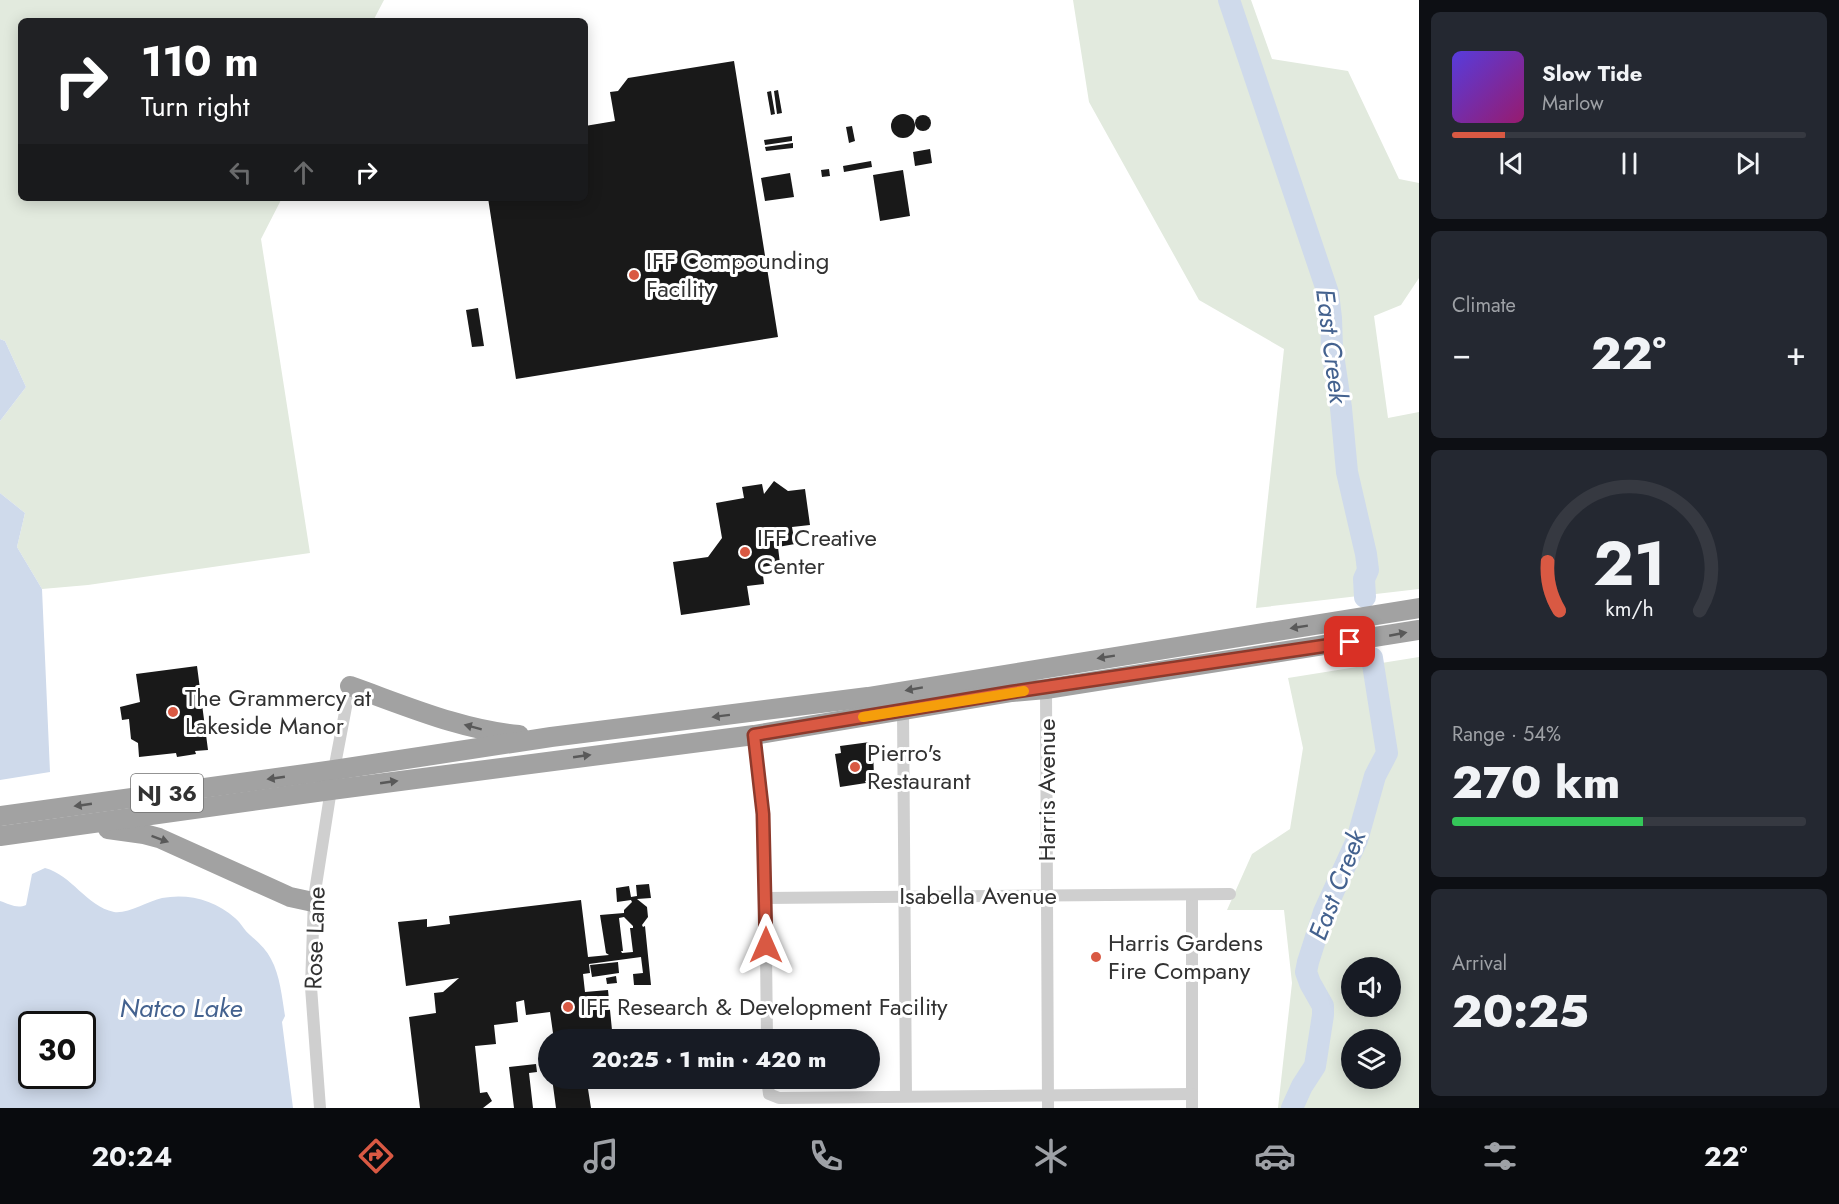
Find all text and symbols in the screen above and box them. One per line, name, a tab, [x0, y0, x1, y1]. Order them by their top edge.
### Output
text: 110 m	[141, 31, 259, 92]
icon: right	[42, 42, 120, 120]
text: Slow Tide	[1542, 57, 1642, 89]
text: Turn right	[141, 87, 249, 126]
text: Marlow	[1542, 89, 1604, 118]
icon: previous	[1495, 147, 1528, 180]
icon: pause	[1613, 147, 1646, 180]
icon: next	[1731, 147, 1764, 180]
icon: left	[224, 156, 257, 189]
icon: ahead	[287, 156, 320, 189]
icon: right	[350, 156, 383, 189]
place label: IFF Compounding Facility	[646, 243, 830, 306]
marker: IFF Compounding Facility	[627, 268, 641, 282]
water label: East Creek	[1306, 287, 1358, 407]
text: Climate	[1452, 291, 1516, 320]
text: 22°	[1591, 321, 1666, 386]
text: −	[1452, 330, 1471, 377]
text: +	[1786, 330, 1806, 377]
text: 21	[1593, 518, 1665, 608]
place label: IFF Creative Center	[757, 520, 877, 583]
marker: IFF Creative Center	[738, 545, 752, 559]
text: km/h	[1605, 593, 1653, 624]
pin	[1324, 616, 1375, 667]
one-way arrow	[1289, 623, 1308, 632]
icon: arrive	[1333, 625, 1366, 658]
one-way arrow	[1389, 629, 1408, 638]
one-way arrow	[1097, 653, 1116, 662]
place label: The Grammercy at Lakeside Manor	[185, 680, 371, 743]
one-way arrow	[904, 685, 923, 694]
marker: The Grammercy at Lakeside Manor	[166, 705, 180, 719]
one-way arrow	[711, 711, 730, 720]
street label: Harris Avenue	[1029, 718, 1064, 862]
text: Range · 54%	[1452, 720, 1561, 749]
one-way arrow	[464, 721, 482, 731]
place label: Pierro's Restaurant	[867, 735, 971, 798]
text: 270 km	[1452, 750, 1620, 815]
one-way arrow	[573, 752, 592, 761]
marker: Pierro's Restaurant	[848, 760, 862, 774]
one-way arrow	[266, 773, 285, 782]
road number: NJ 36	[131, 774, 203, 812]
one-way arrow	[380, 778, 399, 787]
one-way arrow	[73, 800, 92, 809]
water label: East Creek	[1299, 823, 1376, 945]
one-way arrow	[151, 835, 169, 845]
street label: Isabella Avenue	[899, 878, 1057, 913]
street label: Rose Lane	[295, 886, 334, 990]
position arrow	[734, 913, 798, 977]
place label: Harris Gardens Fire Company	[1108, 925, 1263, 988]
text: Arrival	[1452, 949, 1507, 978]
marker: Harris Gardens Fire Company	[1089, 950, 1103, 964]
map controls	[1341, 957, 1401, 1089]
button: sound	[1341, 957, 1401, 1017]
text: 20:25	[1452, 979, 1589, 1044]
water label: Natco Lake	[119, 989, 243, 1027]
place label: IFF Research & Development Facility	[580, 989, 948, 1024]
marker: IFF Research & Development Facility	[561, 1000, 575, 1014]
speed limit sign: 30	[18, 1011, 96, 1089]
button: layers	[1341, 1029, 1401, 1089]
text: 20:25 · 1 min · 420 m	[592, 1043, 826, 1075]
icon: directions	[355, 1135, 397, 1177]
icon: music	[580, 1135, 622, 1177]
icon: phone	[805, 1135, 847, 1177]
icon: climate	[1030, 1135, 1072, 1177]
icon: car	[1254, 1135, 1296, 1177]
icon: filters	[1479, 1135, 1521, 1177]
text: 20:24	[91, 1137, 172, 1176]
text: 22°	[1704, 1137, 1748, 1176]

